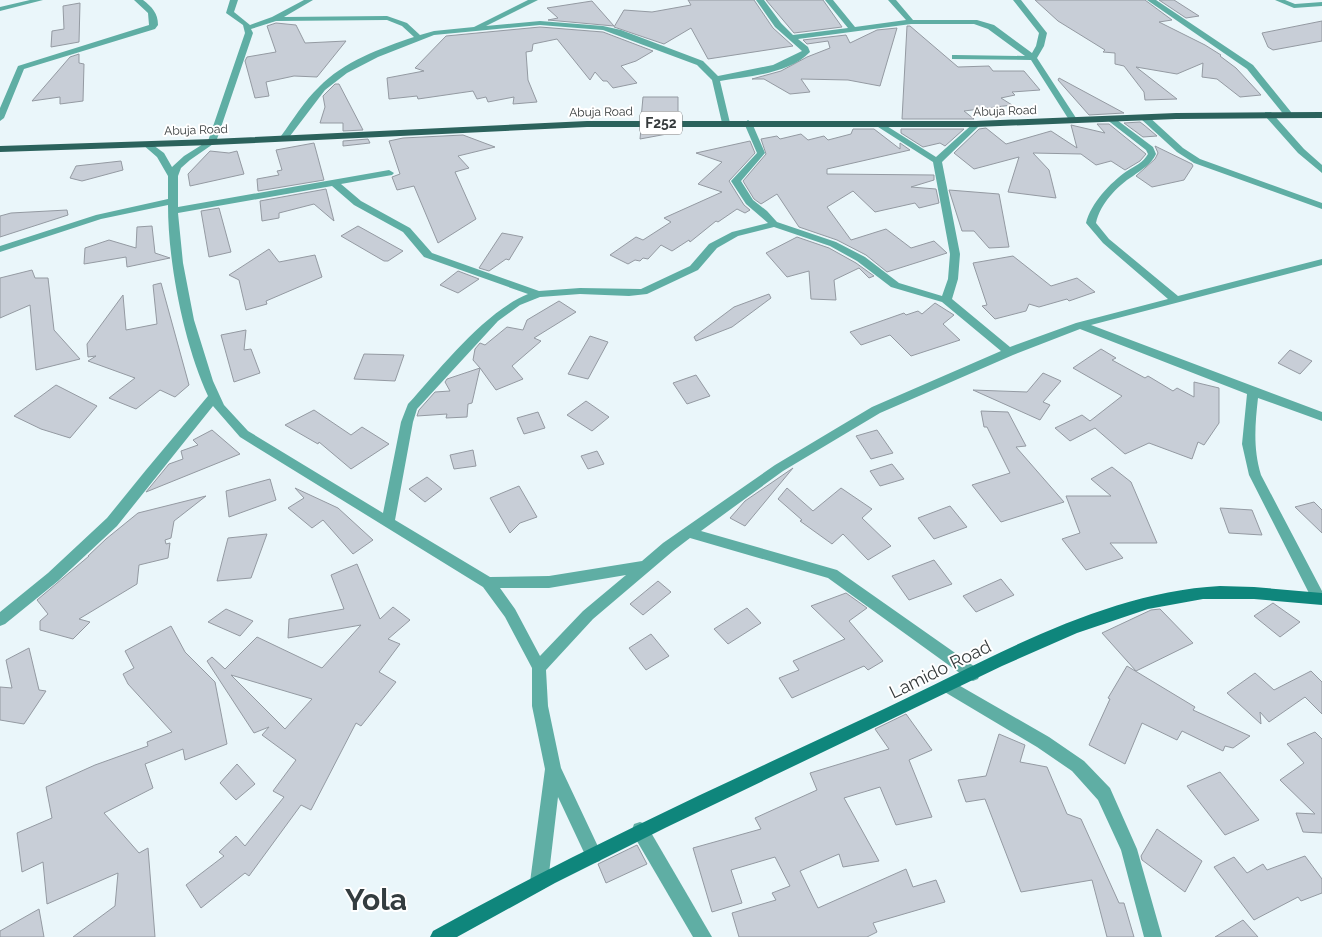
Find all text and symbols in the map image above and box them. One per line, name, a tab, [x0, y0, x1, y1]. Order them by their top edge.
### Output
street label: Abuja Road	[973, 103, 1037, 119]
street label: Abuja Road	[569, 104, 633, 120]
road number: F252	[640, 112, 682, 134]
street label: Abuja Road	[164, 122, 228, 138]
street label: Lamido Road	[886, 635, 994, 703]
district label: Yola	[345, 882, 407, 917]

